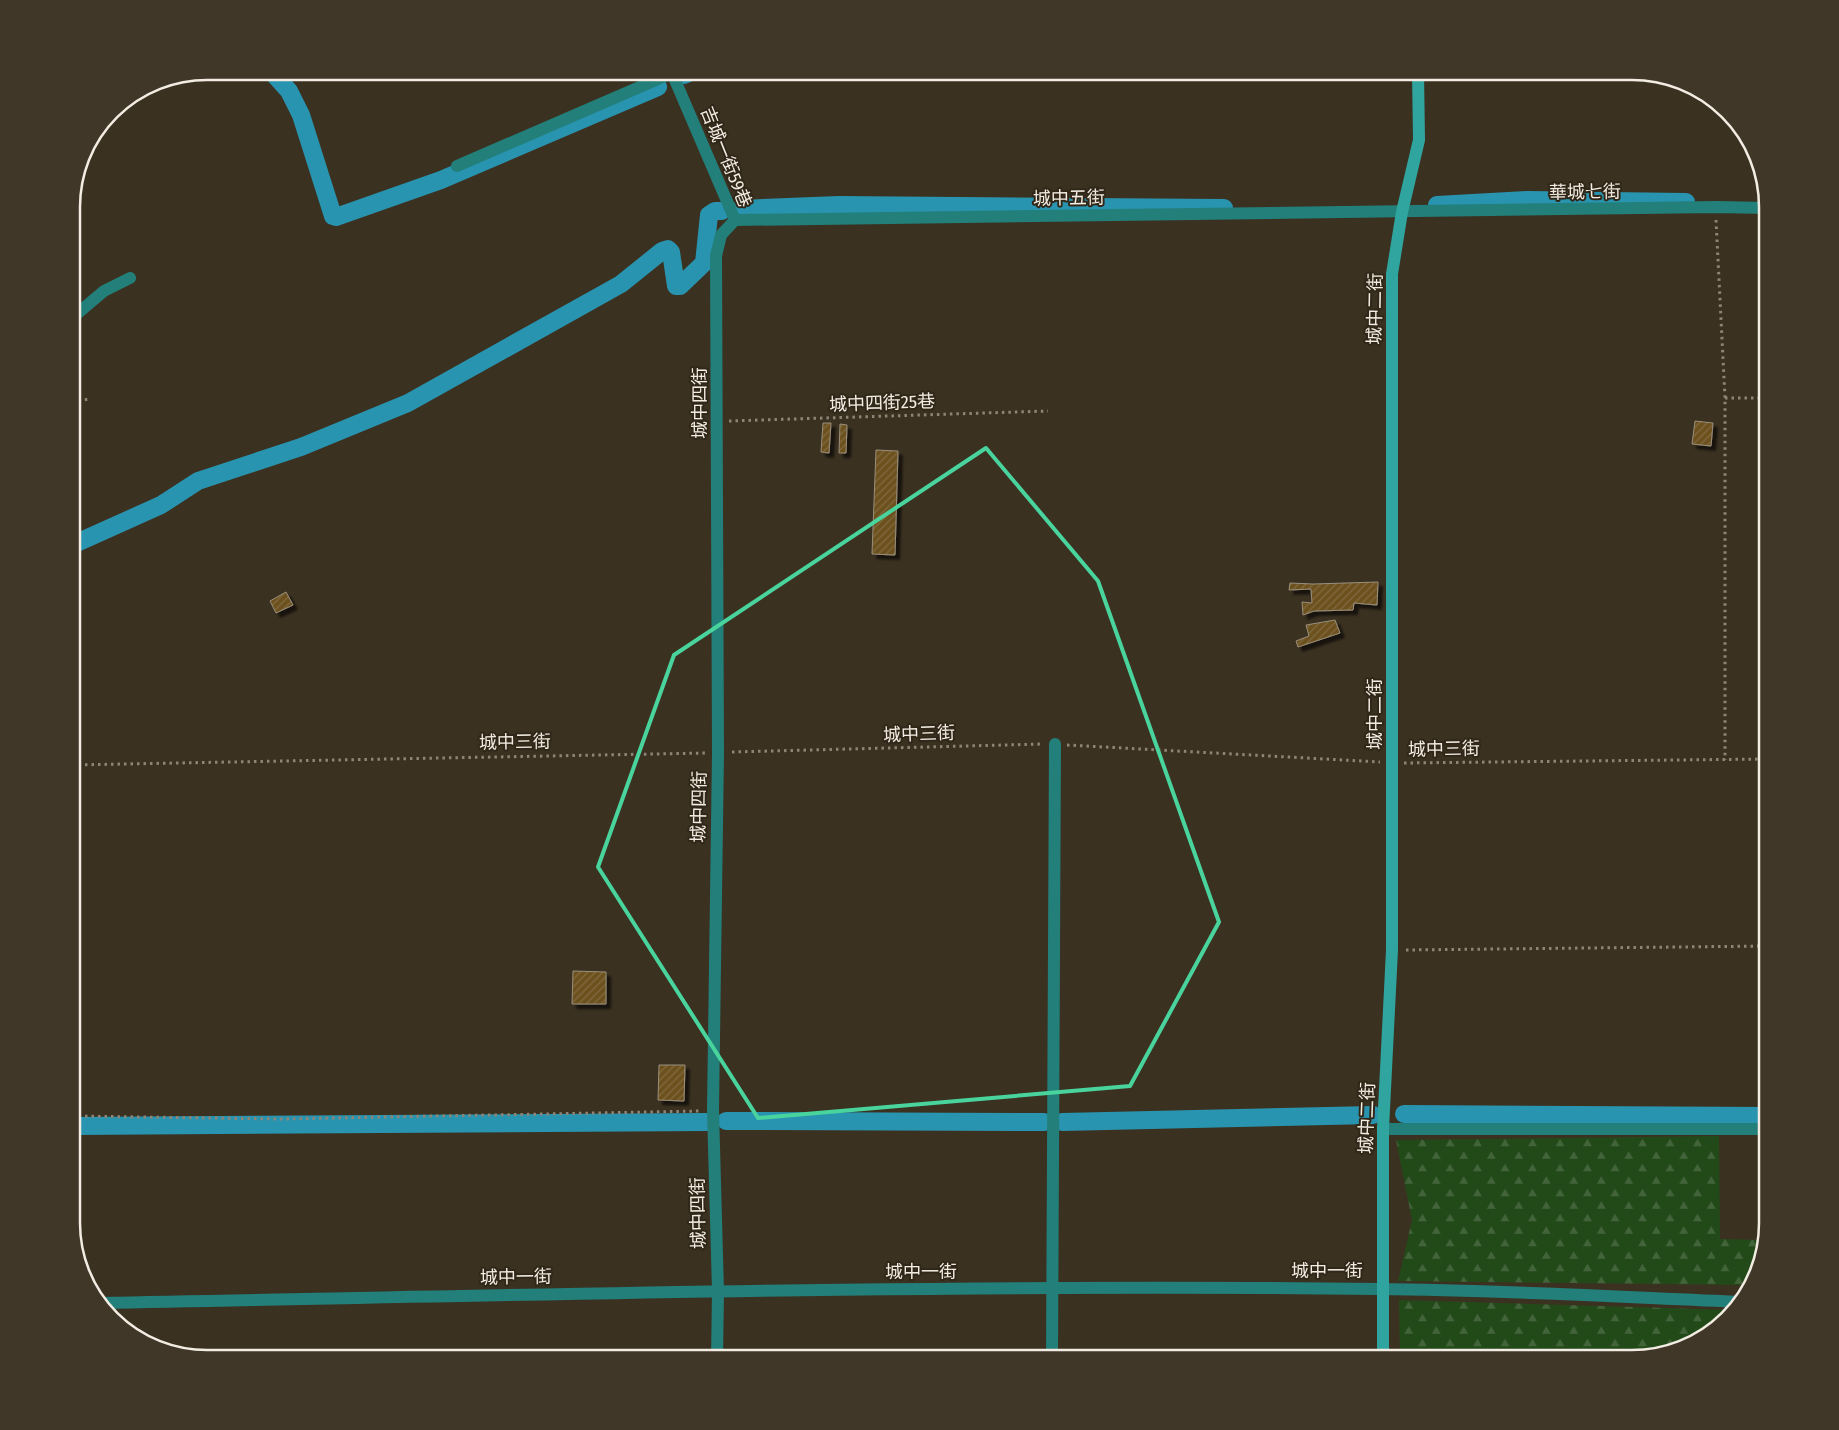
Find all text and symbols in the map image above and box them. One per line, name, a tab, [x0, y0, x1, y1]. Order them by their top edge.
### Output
street label: 吉城一街59巷	[696, 103, 756, 211]
street label: 華城七街	[1549, 180, 1621, 204]
street label: 城中五街	[1033, 186, 1105, 210]
street label: 城中二街	[1363, 273, 1387, 345]
street label: 城中四街	[689, 367, 711, 439]
street label: 城中四街25巷	[829, 390, 935, 416]
street label: 城中二街	[1364, 678, 1386, 750]
street label: 城中三街	[883, 722, 955, 746]
street label: 城中三街	[479, 730, 551, 754]
street label: 城中三街	[1408, 737, 1480, 761]
street label: 城中四街	[687, 771, 711, 843]
street label: 城中二街	[1355, 1082, 1379, 1154]
street label: 城中四街	[686, 1177, 710, 1249]
street label: 城中一街	[1291, 1260, 1363, 1282]
street label: 城中一街	[885, 1261, 957, 1283]
street label: 城中一街	[480, 1265, 552, 1289]

